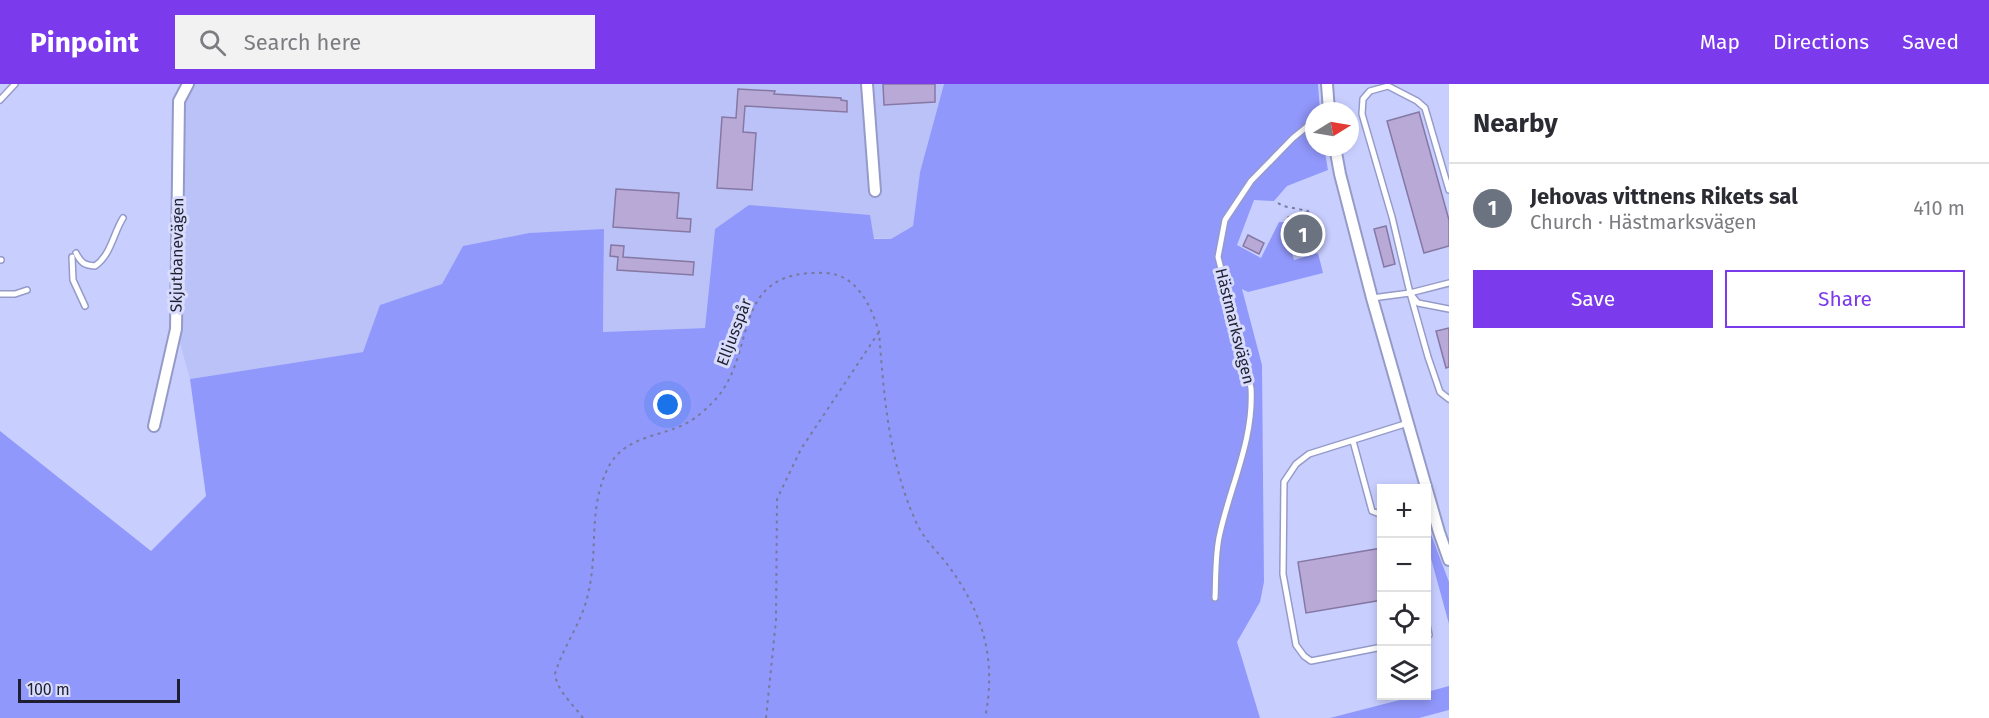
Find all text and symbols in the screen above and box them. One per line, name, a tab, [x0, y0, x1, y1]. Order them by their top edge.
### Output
search box	[175, 15, 595, 69]
text: Pinpoint	[30, 26, 139, 59]
icon: search	[196, 26, 229, 59]
text: Search here	[244, 29, 361, 56]
text: Map	[1700, 29, 1740, 55]
text: Directions	[1773, 29, 1869, 55]
text: Saved	[1902, 29, 1959, 55]
north arrow	[1305, 102, 1359, 156]
text: Nearby	[1473, 108, 1558, 139]
text: Jehovas vittnens Rikets sal	[1530, 183, 1798, 210]
text: 1	[1488, 196, 1497, 220]
text: 410 m	[1913, 196, 1965, 220]
street label: Skjutbanevägen	[166, 197, 188, 313]
text: Church · Hästmarksvägen	[1530, 210, 1757, 234]
pin: 1	[1284, 212, 1322, 256]
street label: Hästmarksvägen	[1211, 266, 1259, 386]
button: Save	[1473, 270, 1713, 328]
button: Share	[1725, 270, 1965, 328]
street label: Elljusspår	[712, 295, 756, 368]
your location	[653, 390, 682, 419]
map controls	[1377, 484, 1431, 700]
button: +	[1377, 484, 1431, 538]
button: −	[1377, 538, 1431, 592]
button: locate	[1377, 592, 1431, 646]
button: layers	[1377, 646, 1431, 700]
scale bar	[18, 676, 180, 704]
text: 100 m	[27, 680, 70, 699]

